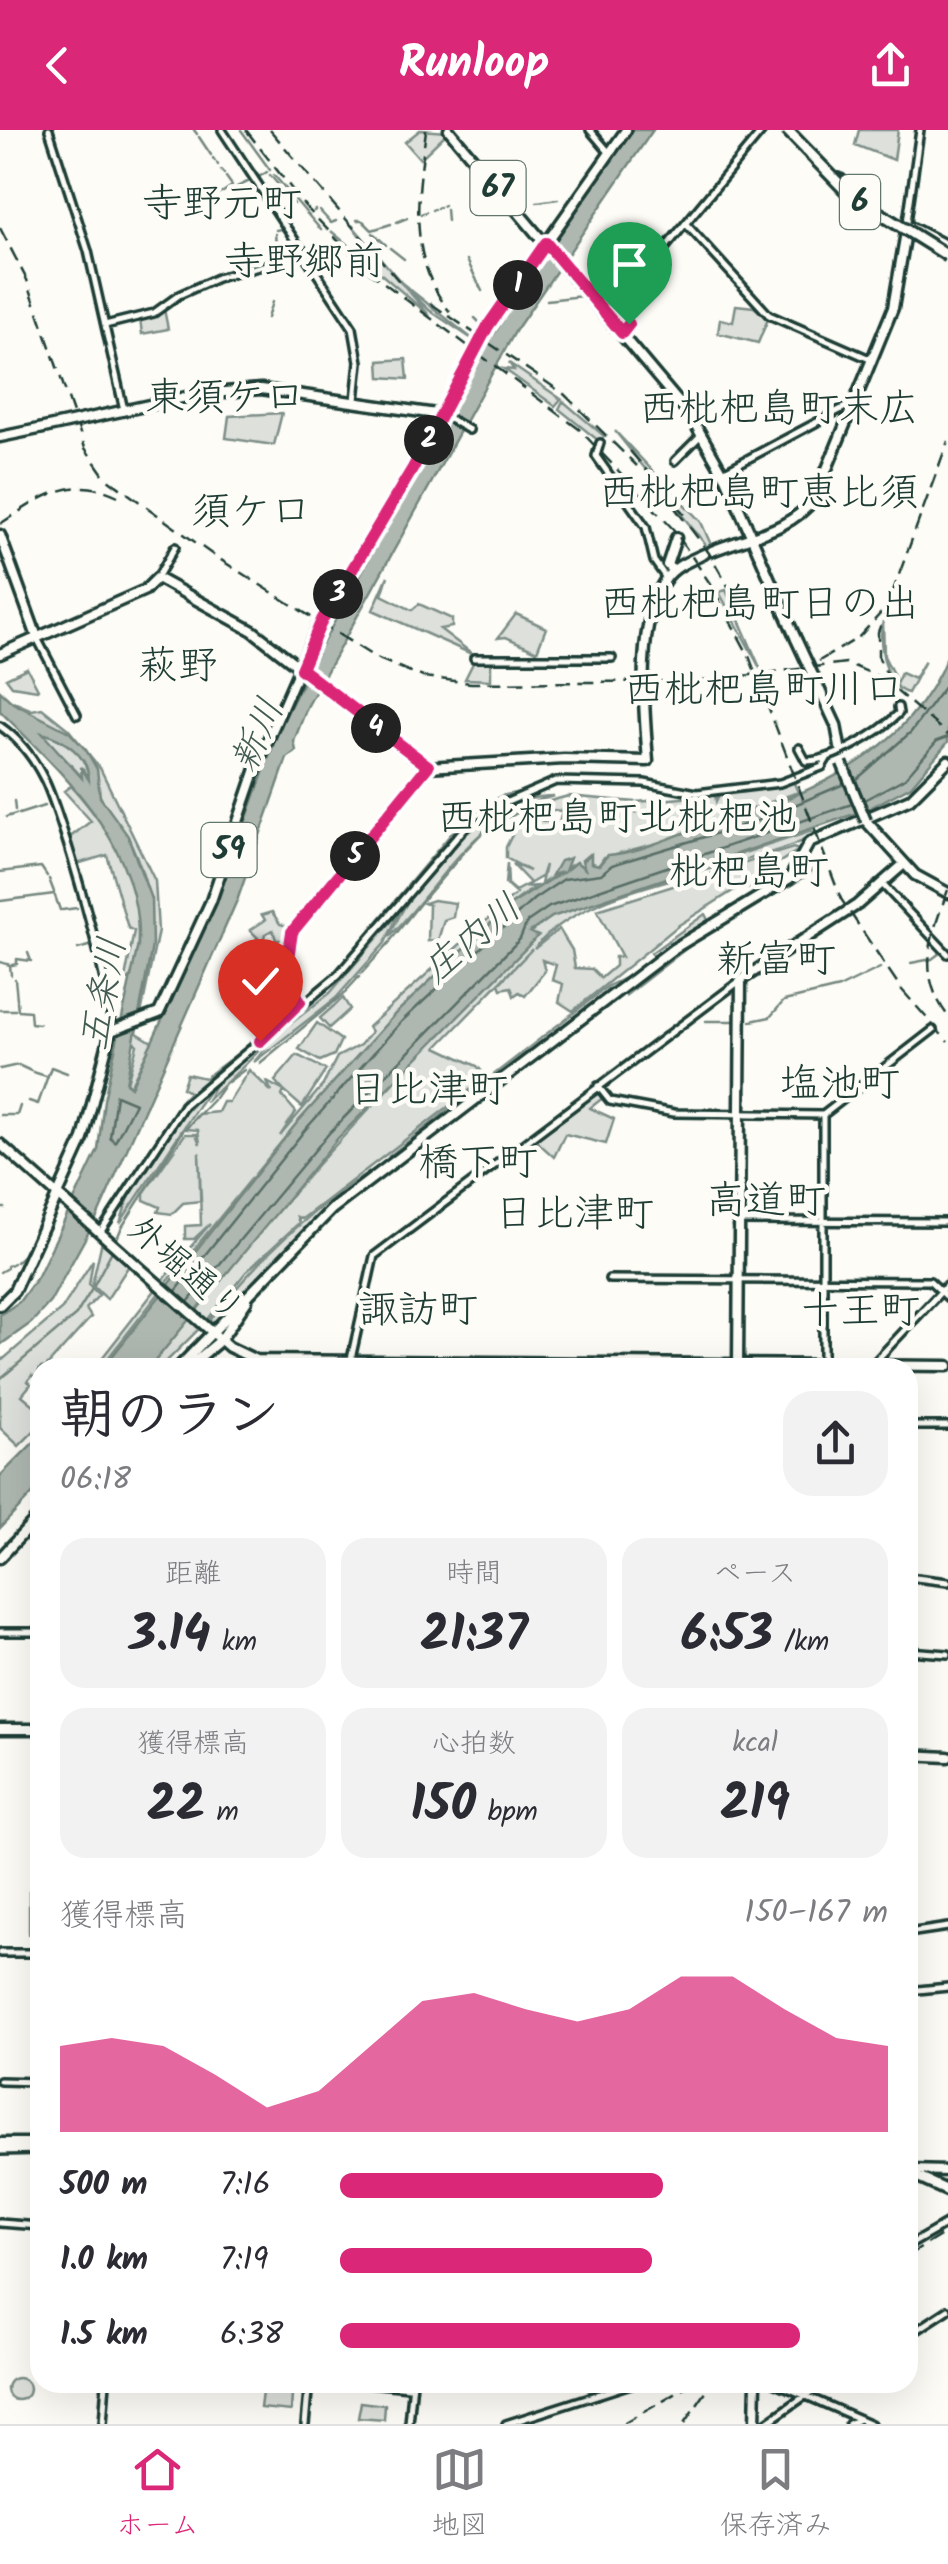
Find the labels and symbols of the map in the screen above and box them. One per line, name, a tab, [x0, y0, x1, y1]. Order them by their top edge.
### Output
road number: 67	[470, 161, 526, 215]
district label: 寺野元町	[142, 173, 302, 237]
road number: 6	[840, 175, 880, 229]
pin	[587, 222, 672, 325]
district label: 寺野郷前	[224, 231, 384, 295]
pin: 1	[493, 260, 543, 310]
district label: 東須ケ口	[145, 367, 305, 431]
district label: 西枇杷島町末広	[639, 378, 919, 442]
pin: 2	[404, 415, 454, 465]
district label: 西枇杷島町恵比須	[599, 462, 919, 526]
district label: 須ケ口	[191, 481, 311, 545]
pin: 3	[313, 569, 363, 619]
district label: 西枇杷島町日の出	[600, 573, 920, 637]
district label: 萩野	[138, 635, 218, 699]
district label: 西枇杷島町川口	[624, 659, 904, 723]
water label: 新川	[216, 689, 302, 783]
pin: 4	[351, 703, 401, 753]
district label: 西枇杷島町北枇杷池	[437, 787, 797, 851]
road number: 59	[202, 823, 256, 877]
pin: 5	[330, 831, 380, 881]
district label: 枇杷島町	[669, 841, 829, 905]
water label: 庄内川	[410, 880, 536, 1000]
district label: 新富町	[716, 929, 836, 993]
water label: 五条川	[66, 933, 144, 1055]
pin	[218, 939, 303, 1042]
district label: 塩池町	[780, 1053, 900, 1117]
district label: 日比津町	[348, 1059, 508, 1123]
district label: 橋下町	[418, 1132, 538, 1196]
district label: 高道町	[706, 1170, 826, 1234]
district label: 日比津町	[494, 1183, 654, 1247]
street label: 外堀通り	[114, 1204, 256, 1338]
district label: 諏訪町	[358, 1279, 478, 1343]
district label: 十王町	[800, 1280, 920, 1344]

